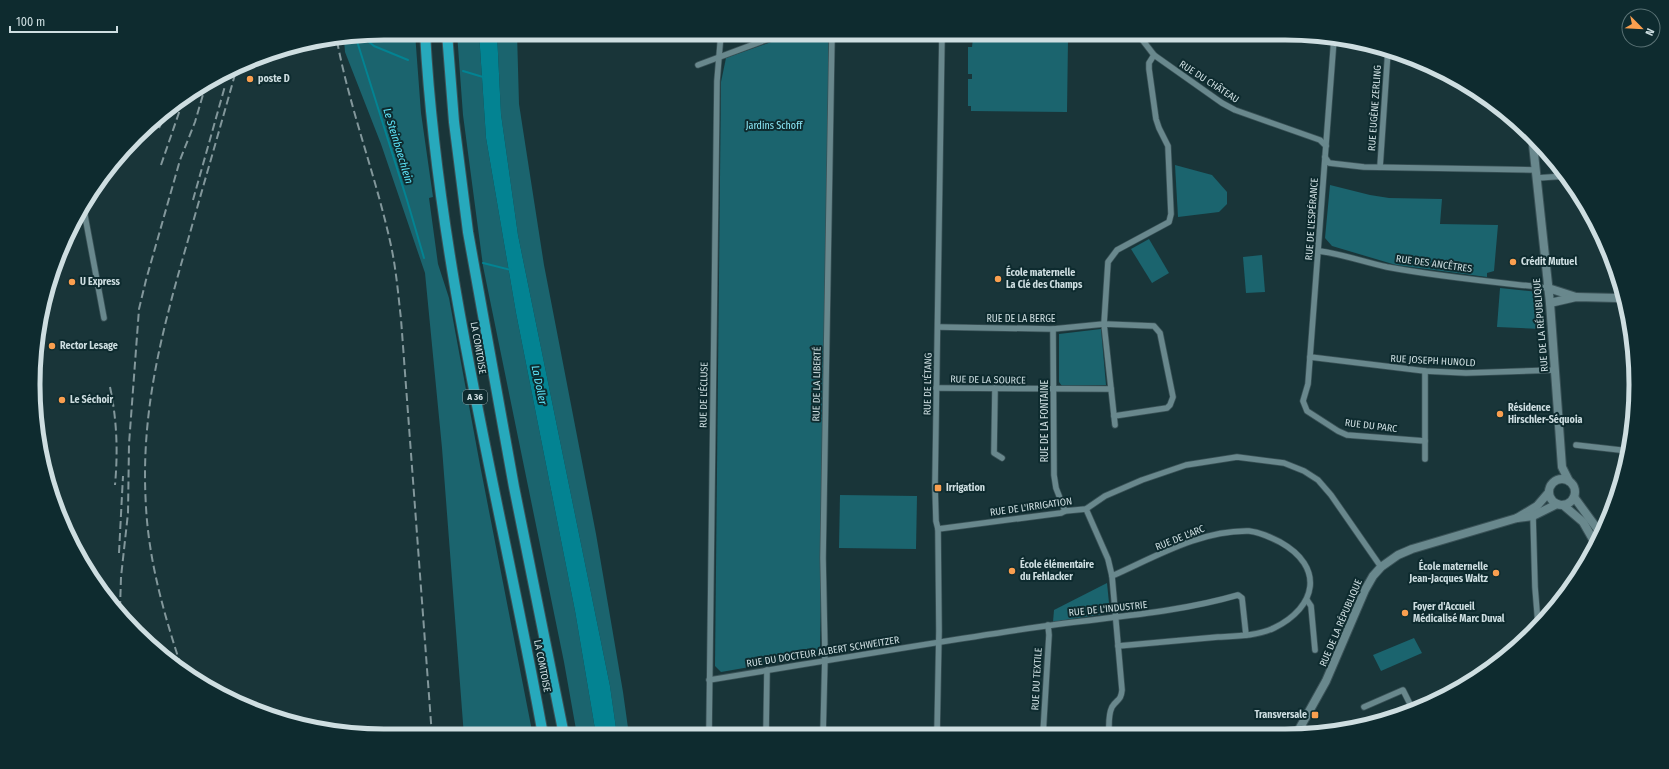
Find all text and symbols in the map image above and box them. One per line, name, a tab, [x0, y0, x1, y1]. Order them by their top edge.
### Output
scale bar	[10, 8, 117, 34]
north arrow	[1621, 8, 1661, 48]
text: 100 m	[16, 15, 45, 29]
text: N	[1642, 26, 1657, 38]
street label: RUE DU CHÂTEAU	[1177, 57, 1242, 106]
street label: RUE EUGÈNE ZERLING	[1364, 64, 1384, 151]
place label: poste D	[258, 73, 290, 85]
marker: poste D	[245, 74, 255, 84]
water label: Le Steinbaechlein	[380, 107, 416, 186]
park label: Jardins Schoff	[746, 120, 803, 132]
street label: RUE DE L'ESPÉRANCE	[1301, 177, 1321, 261]
street label: RUE DES ANCÊTRES	[1395, 252, 1473, 275]
place label: Crédit Mutuel	[1521, 255, 1577, 268]
marker: Crédit Mutuel	[1508, 257, 1518, 267]
place label: École maternelle La Clé des Champs	[1006, 265, 1083, 291]
marker: École maternelle La Clé des Champs	[993, 274, 1003, 284]
place label: U Express	[80, 276, 121, 288]
marker: U Express	[67, 277, 77, 287]
street label: RUE DE LA RÉPUBLIQUE	[1529, 277, 1551, 372]
street label: RUE DE LA BERGE	[986, 313, 1056, 325]
street label: LA COMTOISE	[467, 321, 489, 375]
place label: Rector Lesage	[60, 340, 118, 352]
marker: Rector Lesage	[47, 341, 57, 351]
street label: RUE DE LA LIBERTÉ	[808, 346, 824, 422]
street label: RUE DE L'ÉTANG	[919, 352, 935, 415]
street label: RUE JOSEPH HUNOLD	[1390, 353, 1476, 369]
street label: RUE DE L'ÉCLUSE	[695, 362, 711, 428]
water label: La Doller	[529, 364, 550, 407]
street label: RUE DE LA SOURCE	[950, 373, 1026, 387]
street label: RUE DE LA FONTAINE	[1039, 379, 1051, 462]
road number: A 36	[463, 390, 487, 404]
place label: Le Séchoir	[70, 393, 113, 406]
marker: Le Séchoir	[57, 395, 67, 405]
place label: Résidence Hirschler-Séquoia	[1508, 401, 1582, 426]
marker: Résidence Hirschler-Séquoia	[1495, 409, 1505, 419]
street label: RUE DU PARC	[1344, 417, 1398, 435]
place label: Irrigation	[946, 482, 985, 494]
marker: Irrigation	[933, 483, 943, 493]
street label: RUE DE L'IRRIGATION	[989, 495, 1073, 519]
street label: RUE DE L'ARC	[1154, 523, 1206, 553]
place label: École élémentaire du Fehlacker	[1020, 557, 1094, 583]
place label: École maternelle Jean-Jacques Waltz	[1408, 559, 1489, 585]
marker: École élémentaire du Fehlacker	[1007, 566, 1017, 576]
marker: École maternelle Jean-Jacques Waltz	[1491, 568, 1501, 578]
street label: RUE DE LA RÉPUBLIQUE	[1315, 576, 1365, 669]
street label: RUE DE L'INDUSTRIE	[1068, 599, 1148, 619]
place label: Foyer d'Accueil Médicalisé Marc Duval	[1413, 601, 1505, 625]
marker: Foyer d'Accueil Médicalisé Marc Duval	[1400, 608, 1410, 618]
street label: RUE DU DOCTEUR ALBERT SCHWEITZER	[746, 634, 901, 670]
street label: LA COMTOISE	[531, 639, 553, 693]
street label: RUE DU TEXTILE	[1029, 647, 1045, 711]
place label: Transversale	[1254, 709, 1307, 721]
marker: Transversale	[1310, 710, 1320, 720]

